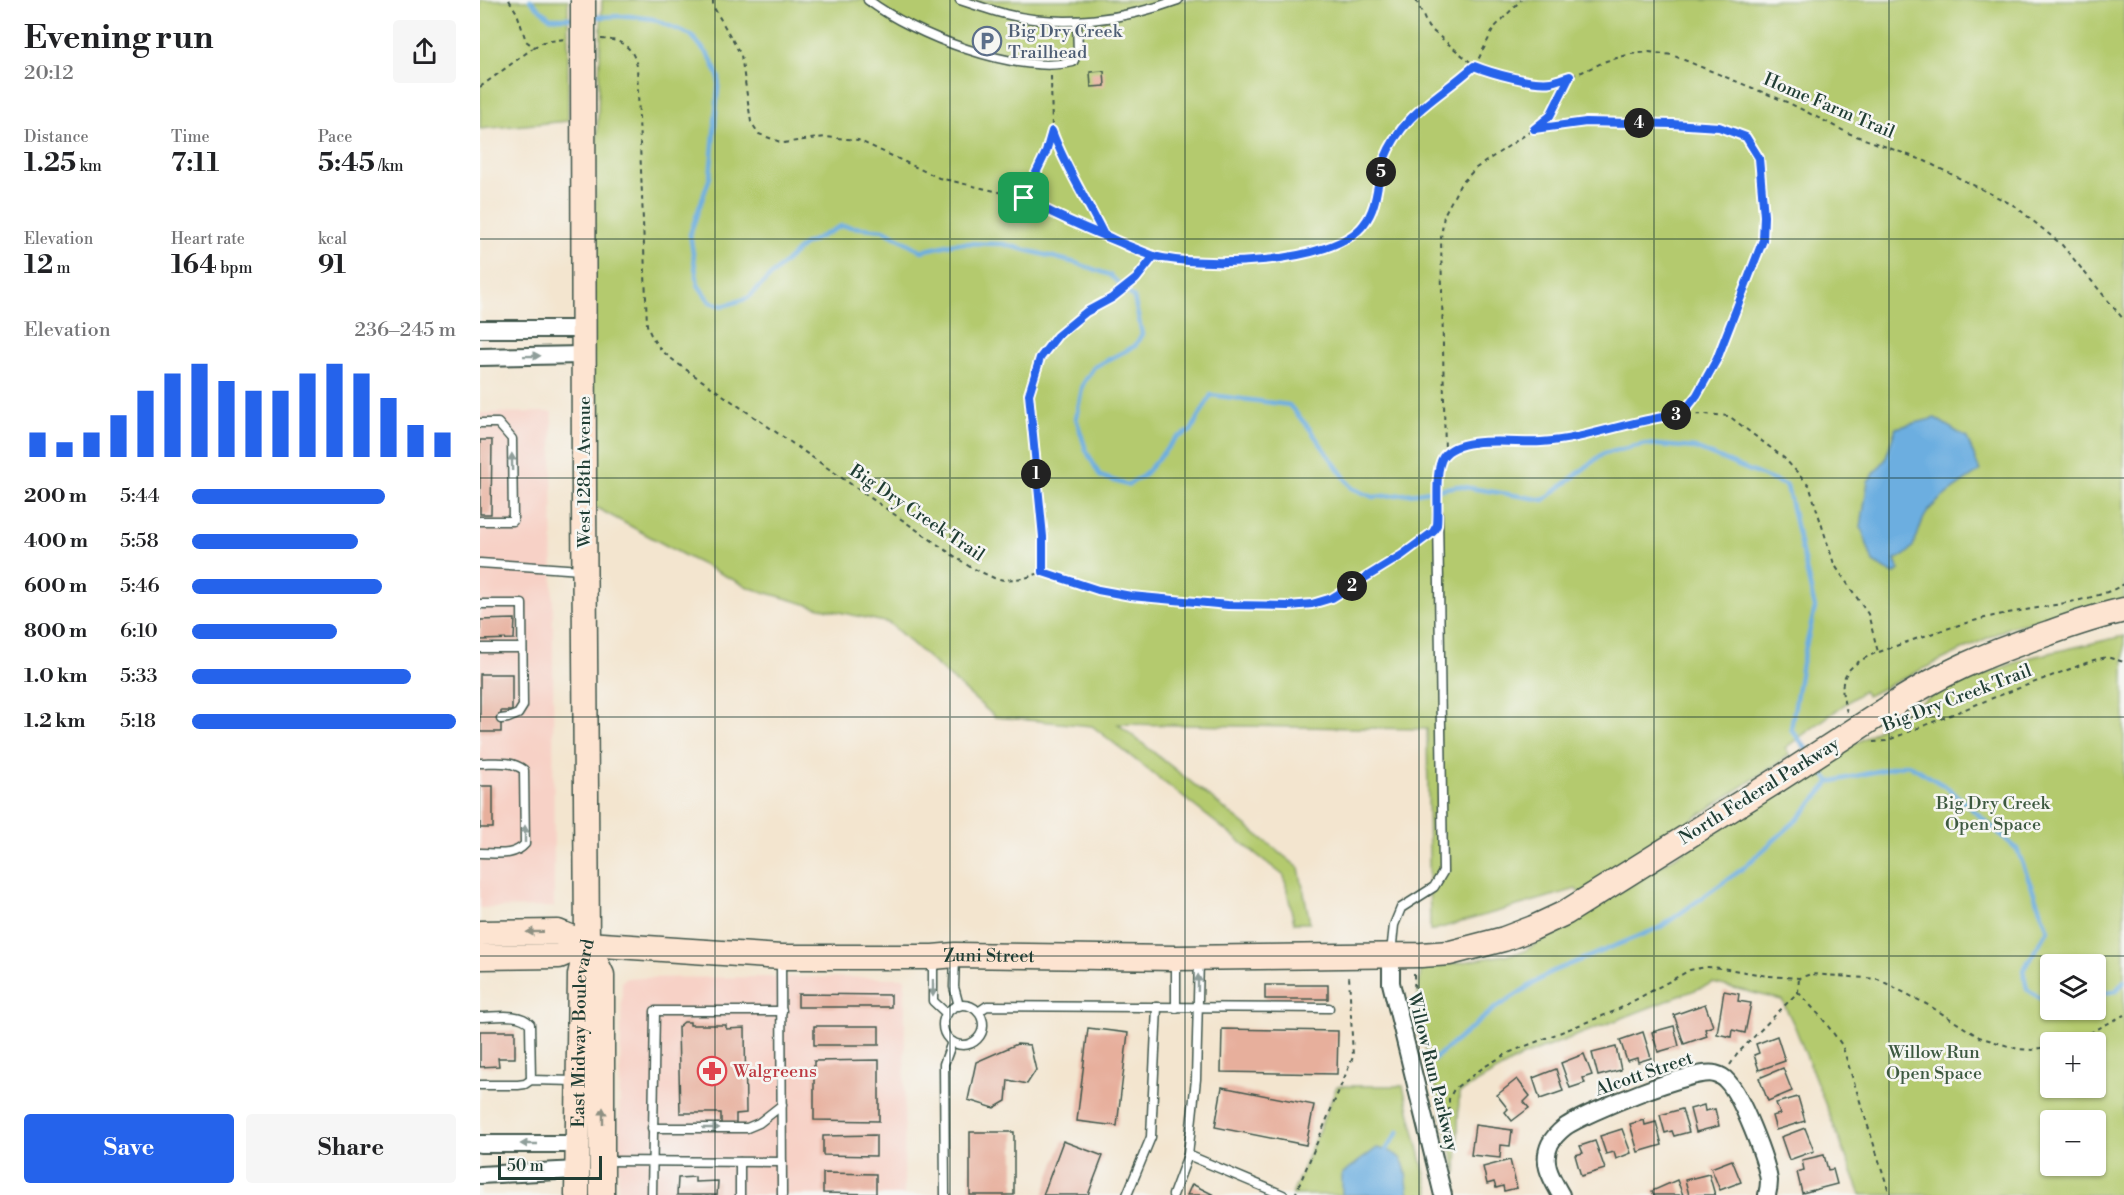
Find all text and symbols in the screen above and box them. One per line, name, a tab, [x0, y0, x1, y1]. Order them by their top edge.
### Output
text: Evening run	[24, 18, 213, 59]
button: share	[393, 20, 456, 83]
place label: Big Dry Creek Trailhead	[1007, 20, 1124, 64]
parking icon: Big Dry Creek Trailhead	[971, 25, 1003, 57]
text: 20:12	[24, 61, 74, 86]
street label: Home Farm Trail	[1760, 68, 1899, 144]
pin: 4	[1624, 108, 1654, 138]
text: 4	[1634, 113, 1644, 133]
text: Distance	[24, 127, 89, 147]
text: Time	[171, 127, 210, 147]
text: Pace	[318, 127, 352, 147]
text: 1.25	[24, 147, 76, 179]
text: 7:11	[171, 147, 219, 179]
text: 5:45	[318, 147, 375, 179]
text: km	[76, 156, 102, 176]
text: /km	[375, 156, 404, 176]
pin: 5	[1366, 157, 1396, 187]
text: 5	[1376, 162, 1386, 182]
pin	[998, 172, 1049, 223]
icon: arrive	[1007, 181, 1040, 214]
text: Elevation	[24, 229, 93, 249]
text: Heart rate	[171, 229, 245, 249]
text: kcal	[318, 229, 347, 249]
text: 12	[24, 249, 53, 281]
text: 164	[171, 249, 217, 281]
text: 91	[318, 249, 346, 281]
text: m	[53, 258, 71, 278]
text: bpm	[217, 258, 253, 278]
text: Elevation	[24, 318, 111, 343]
text: 236–245 m	[355, 318, 456, 343]
one-way arrow	[522, 351, 541, 361]
street label: West 128th Avenue	[573, 396, 596, 549]
pin: 3	[1661, 400, 1691, 430]
text: 3	[1671, 405, 1681, 425]
one-way arrow	[508, 453, 517, 472]
street label: Big Dry Creek Trail	[844, 459, 989, 567]
pin: 1	[1021, 459, 1051, 489]
text: 1	[1032, 464, 1040, 484]
text: 200 m	[24, 484, 87, 509]
text: 5:44	[120, 484, 160, 509]
text: 400 m	[24, 529, 88, 554]
text: 5:58	[120, 529, 159, 554]
pin: 2	[1337, 571, 1367, 601]
text: 600 m	[24, 574, 87, 599]
text: 5:46	[120, 574, 160, 599]
text: 2	[1347, 576, 1357, 596]
text: 800 m	[24, 619, 87, 644]
text: 6:10	[120, 619, 158, 644]
street label: Big Dry Creek Trail	[1878, 659, 2035, 737]
text: 1.0 km	[24, 664, 88, 689]
text: 5:33	[120, 664, 158, 689]
text: 1.2 km	[24, 709, 86, 734]
text: 5:18	[120, 709, 156, 734]
street label: North Federal Parkway	[1674, 732, 1844, 850]
park label: Big Dry Creek Open Space	[1935, 792, 2052, 836]
one-way arrow	[520, 824, 530, 843]
one-way arrow	[525, 927, 544, 937]
street label: East Midway Boulevard	[566, 936, 599, 1128]
street label: Zuni Street	[942, 944, 1036, 968]
map controls	[2040, 954, 2106, 1176]
button: layers	[2040, 954, 2106, 1020]
one-way arrow	[1193, 973, 1203, 992]
one-way arrow	[928, 979, 938, 998]
street label: Willow Run Parkway	[1402, 989, 1464, 1154]
button: +	[2040, 1032, 2106, 1098]
park label: Willow Run Open Space	[1886, 1041, 1982, 1085]
street label: Alcott Street	[1591, 1046, 1697, 1102]
pharmacy icon: Walgreens	[696, 1055, 728, 1087]
place label: Walgreens	[732, 1060, 817, 1083]
one-way arrow	[598, 1106, 608, 1125]
button: −	[2040, 1110, 2106, 1176]
button: Save	[24, 1114, 234, 1183]
button: Share	[246, 1114, 456, 1183]
one-way arrow	[701, 1123, 720, 1133]
one-way arrow	[519, 1139, 538, 1149]
scale bar	[498, 1153, 602, 1180]
text: 50 m	[507, 1156, 544, 1176]

